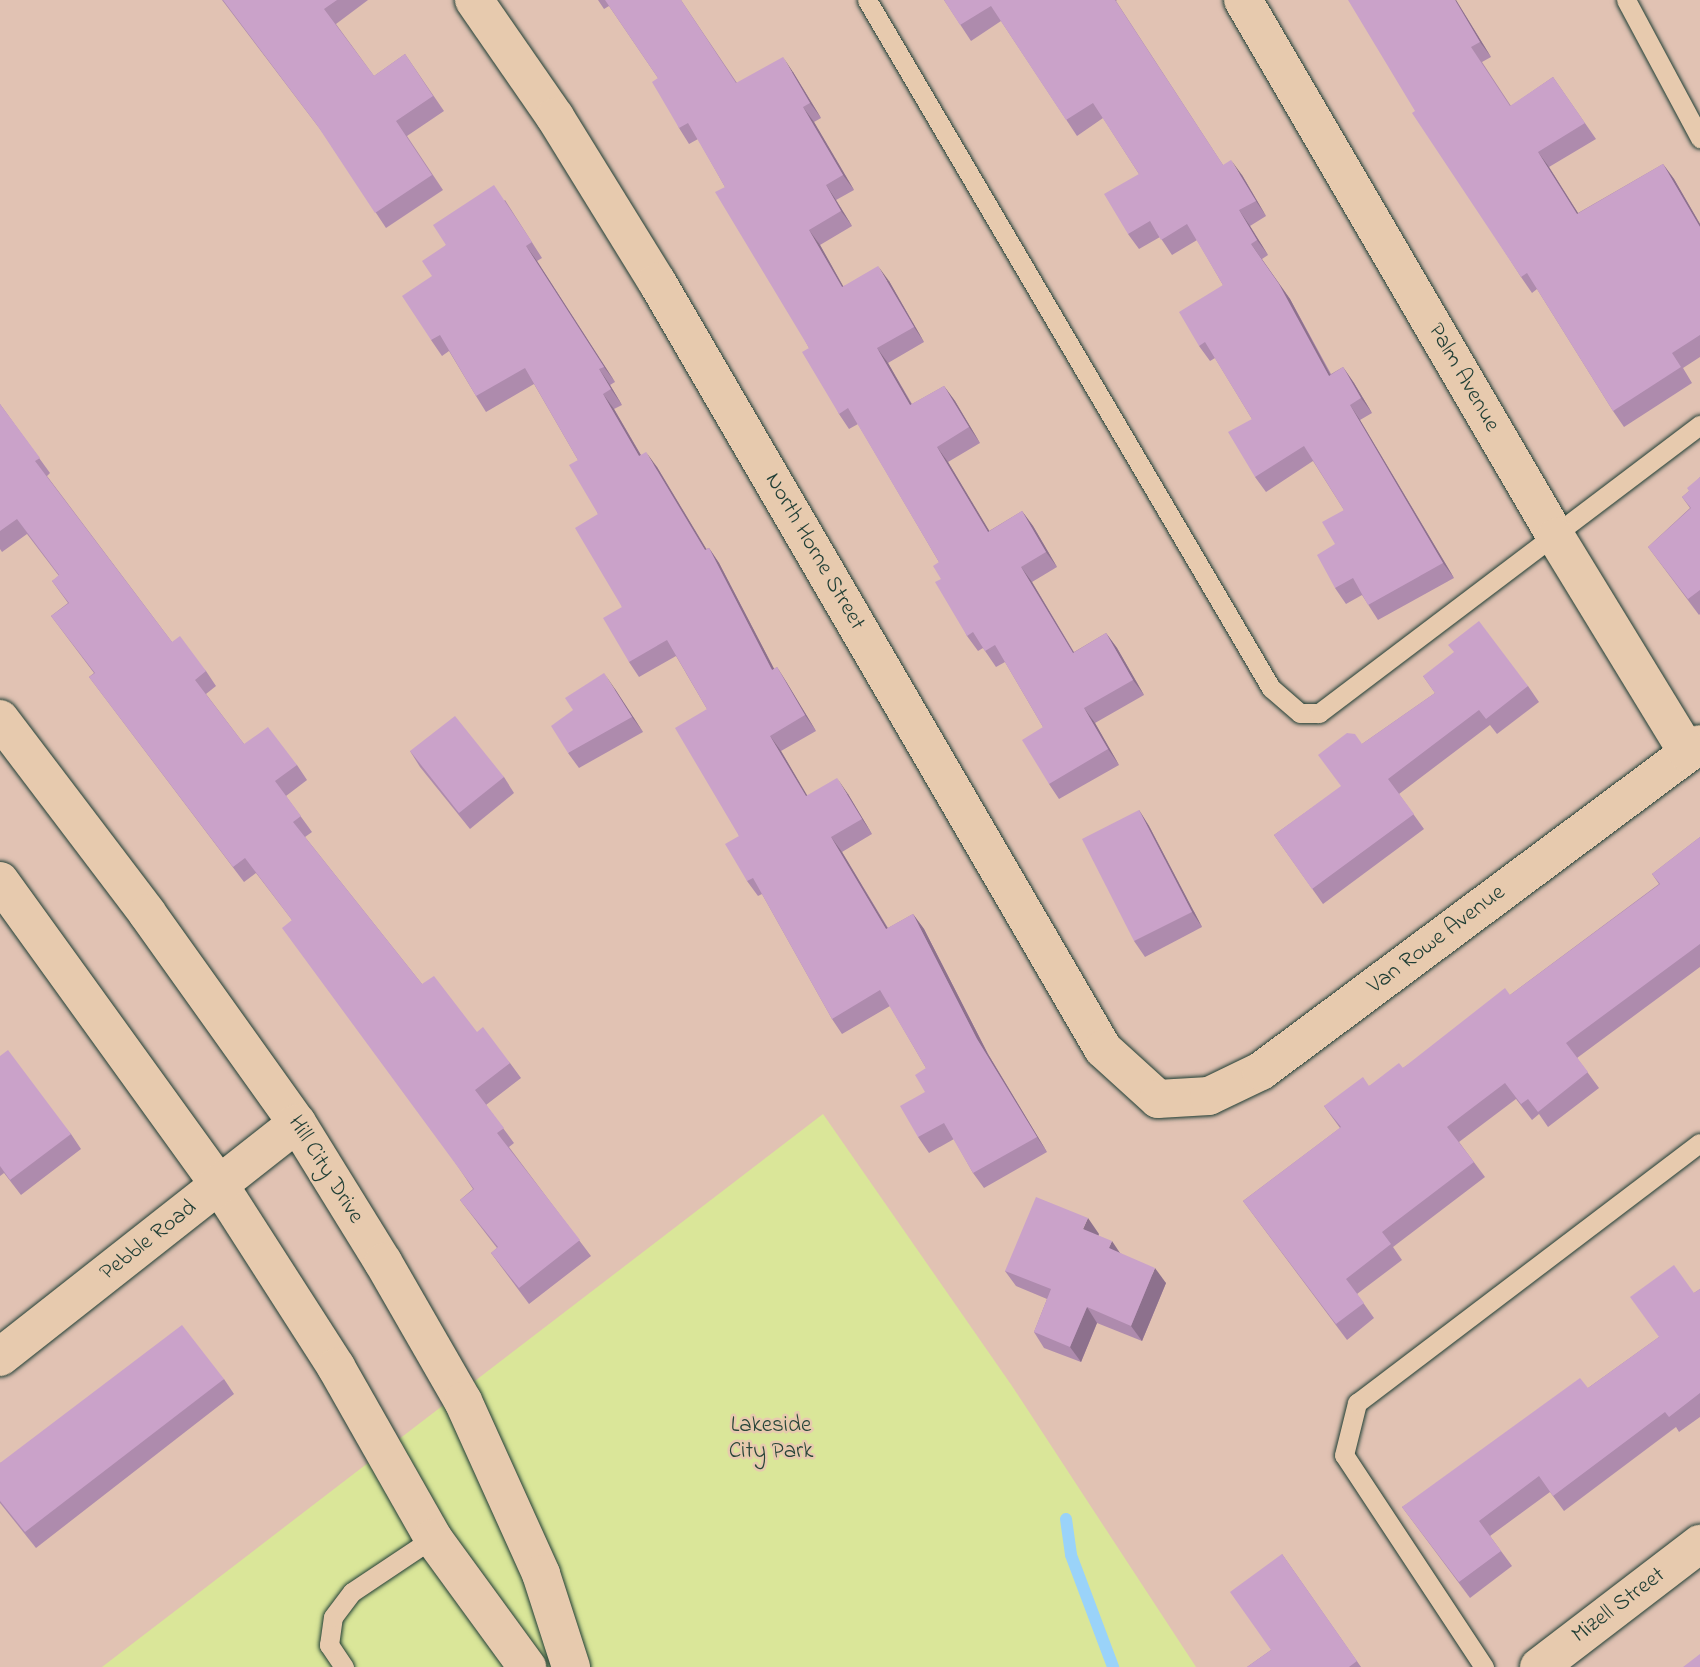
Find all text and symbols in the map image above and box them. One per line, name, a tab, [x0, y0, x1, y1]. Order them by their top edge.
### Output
street label: Palm Avenue	[1421, 319, 1505, 437]
street label: North Horne Street	[758, 469, 870, 635]
street label: Van Rowe Avenue	[1363, 879, 1511, 1001]
street label: Hill City Drive	[281, 1111, 369, 1229]
street label: Pebble Road	[95, 1195, 203, 1287]
park label: Lakeside City Park	[729, 1412, 813, 1466]
street label: Mizell Street	[1567, 1562, 1671, 1650]

